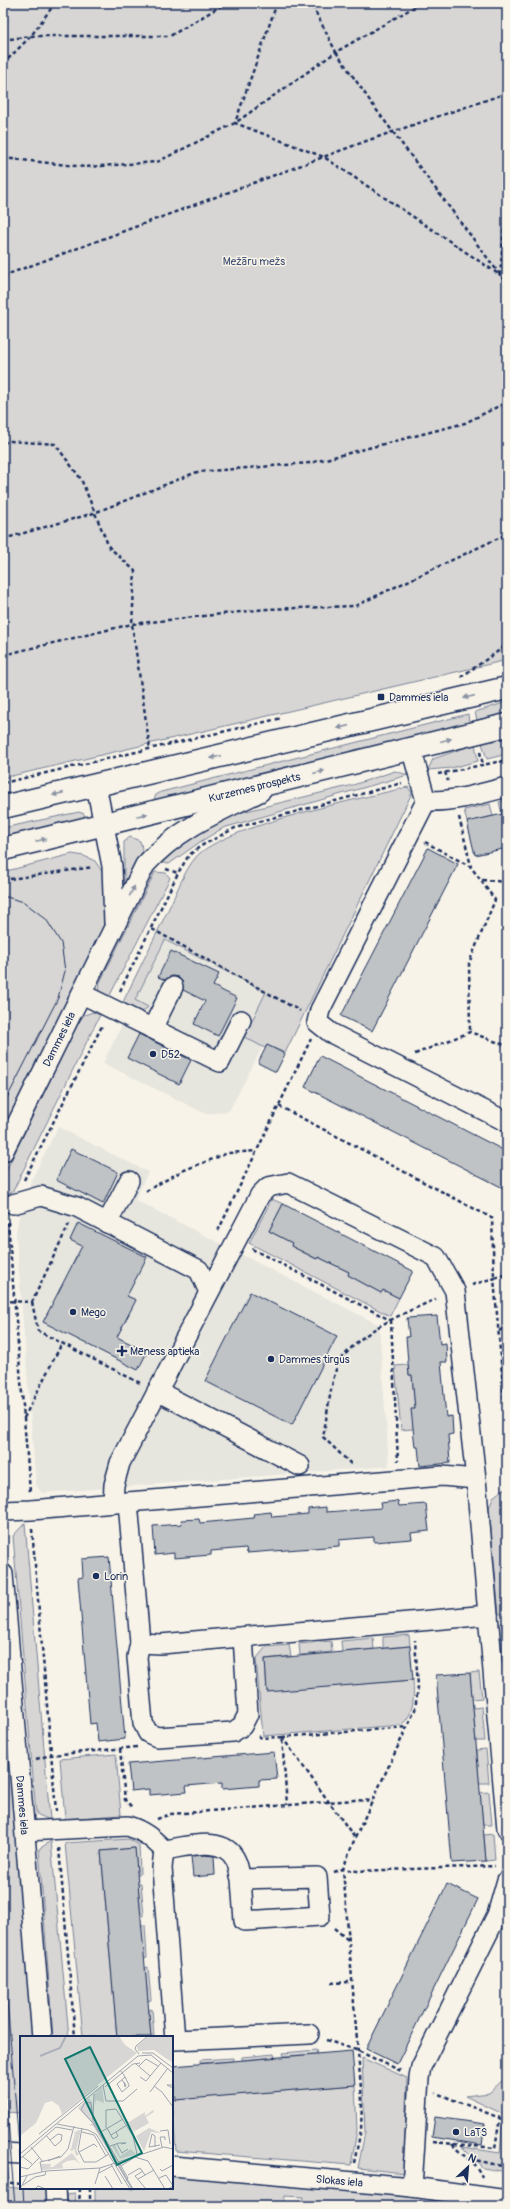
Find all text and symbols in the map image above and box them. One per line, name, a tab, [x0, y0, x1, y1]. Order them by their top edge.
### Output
park label: Mežāru mežs	[223, 255, 285, 268]
place label: Dammes iela	[389, 691, 448, 704]
marker: Dammes iela	[376, 692, 386, 702]
one-way arrow	[463, 694, 475, 700]
one-way arrow	[336, 724, 349, 730]
one-way arrow	[440, 737, 452, 743]
one-way arrow	[210, 754, 222, 760]
one-way arrow	[314, 769, 326, 775]
street label: Kurzemes prospekts	[207, 770, 302, 805]
one-way arrow	[51, 792, 64, 798]
one-way arrow	[136, 811, 148, 817]
one-way arrow	[35, 836, 47, 842]
one-way arrow	[129, 885, 135, 897]
street label: Dammes iela	[40, 1010, 78, 1069]
place label: D52	[161, 1048, 180, 1061]
marker: D52	[148, 1049, 158, 1059]
place label: Mego	[81, 1306, 106, 1319]
marker: Mego	[68, 1307, 78, 1317]
place label: Mēness aptieka	[130, 1345, 199, 1358]
marker: Mēness aptieka	[117, 1346, 127, 1356]
place label: Dammes tirgus	[279, 1353, 350, 1366]
marker: Dammes tirgus	[266, 1354, 276, 1364]
place label: Lorin	[104, 1570, 128, 1583]
marker: Lorin	[91, 1571, 101, 1581]
street label: Dammes iela	[13, 1775, 31, 1835]
inset map	[20, 2036, 173, 2189]
place label: LaTS	[464, 2126, 487, 2139]
marker: LaTS	[451, 2127, 461, 2137]
north arrow	[448, 2147, 488, 2187]
text: N	[466, 2151, 479, 2166]
street label: Slokas iela	[315, 2172, 363, 2189]

